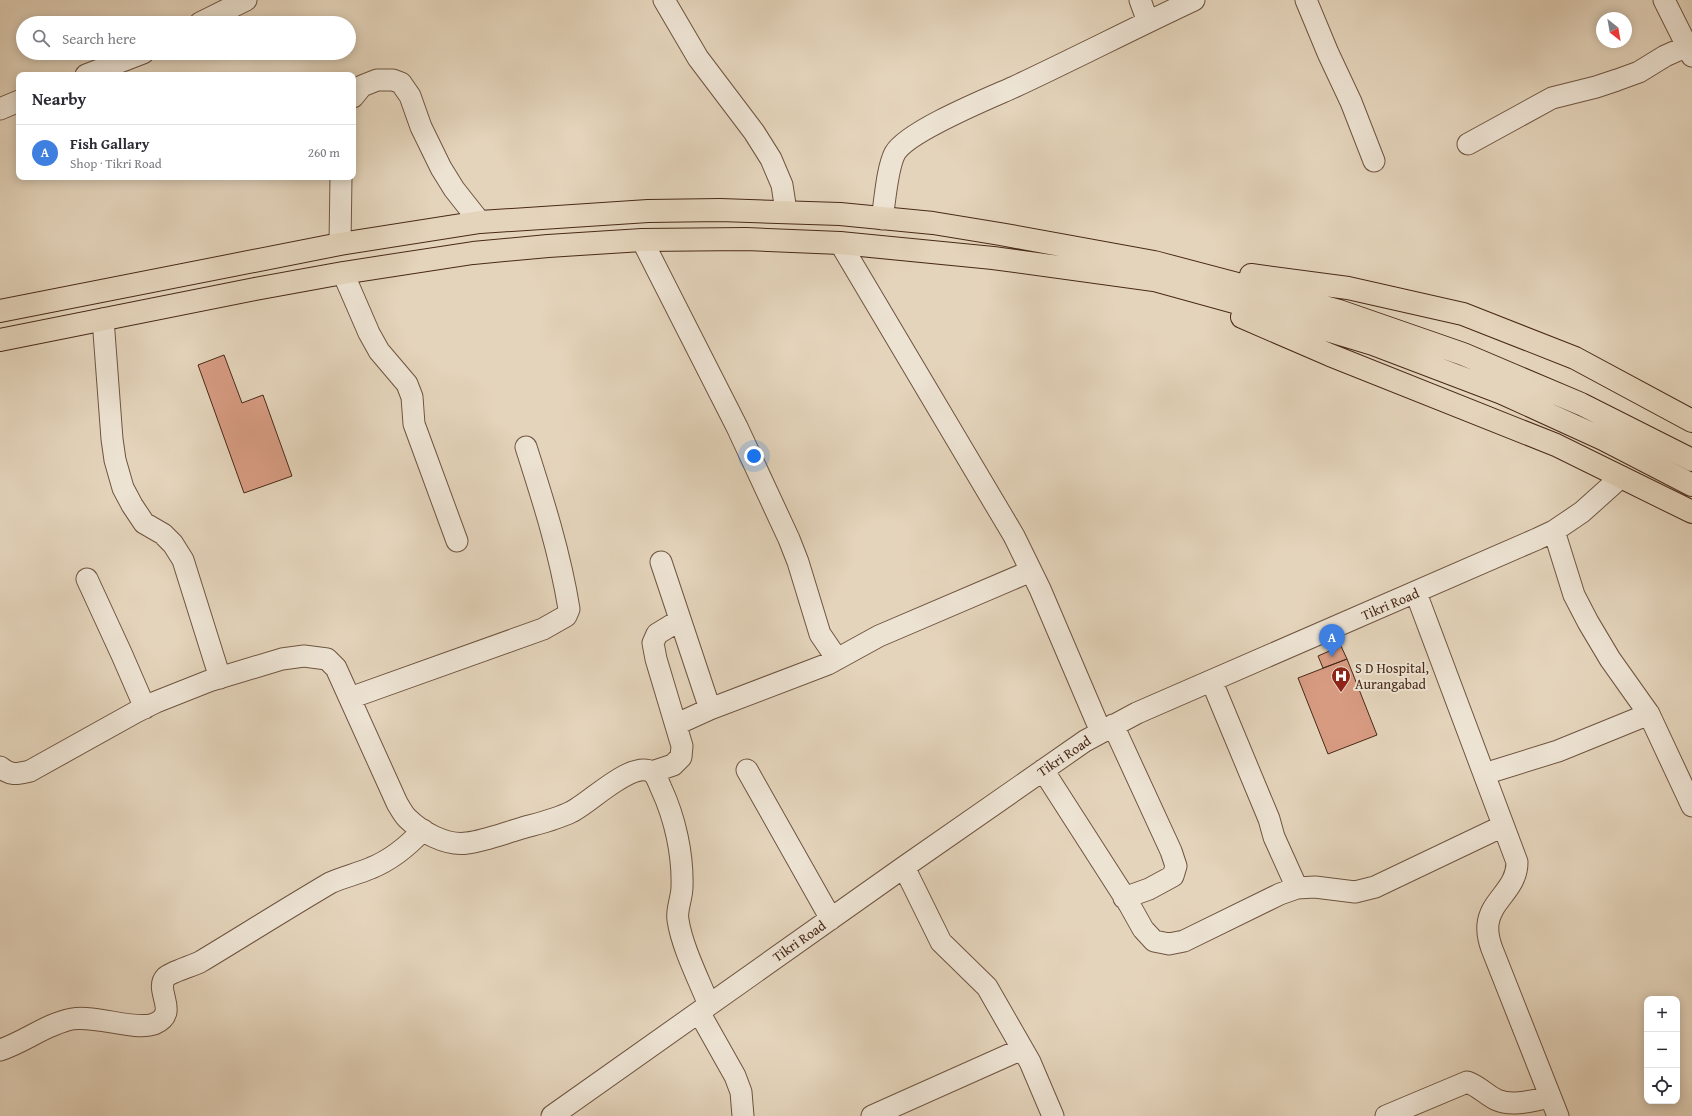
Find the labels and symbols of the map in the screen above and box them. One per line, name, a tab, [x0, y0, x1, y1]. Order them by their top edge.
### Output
north arrow	[1596, 12, 1632, 48]
your location	[744, 446, 764, 466]
street label: Tikri Road	[1358, 583, 1422, 625]
pin: A	[1319, 624, 1345, 657]
place label: S D Hospital, Aurangabad	[1355, 658, 1429, 694]
hospital icon: S D Hospital, Aurangabad	[1330, 665, 1352, 693]
street label: Tikri Road	[1033, 730, 1095, 781]
street label: Tikri Road	[768, 915, 830, 967]

